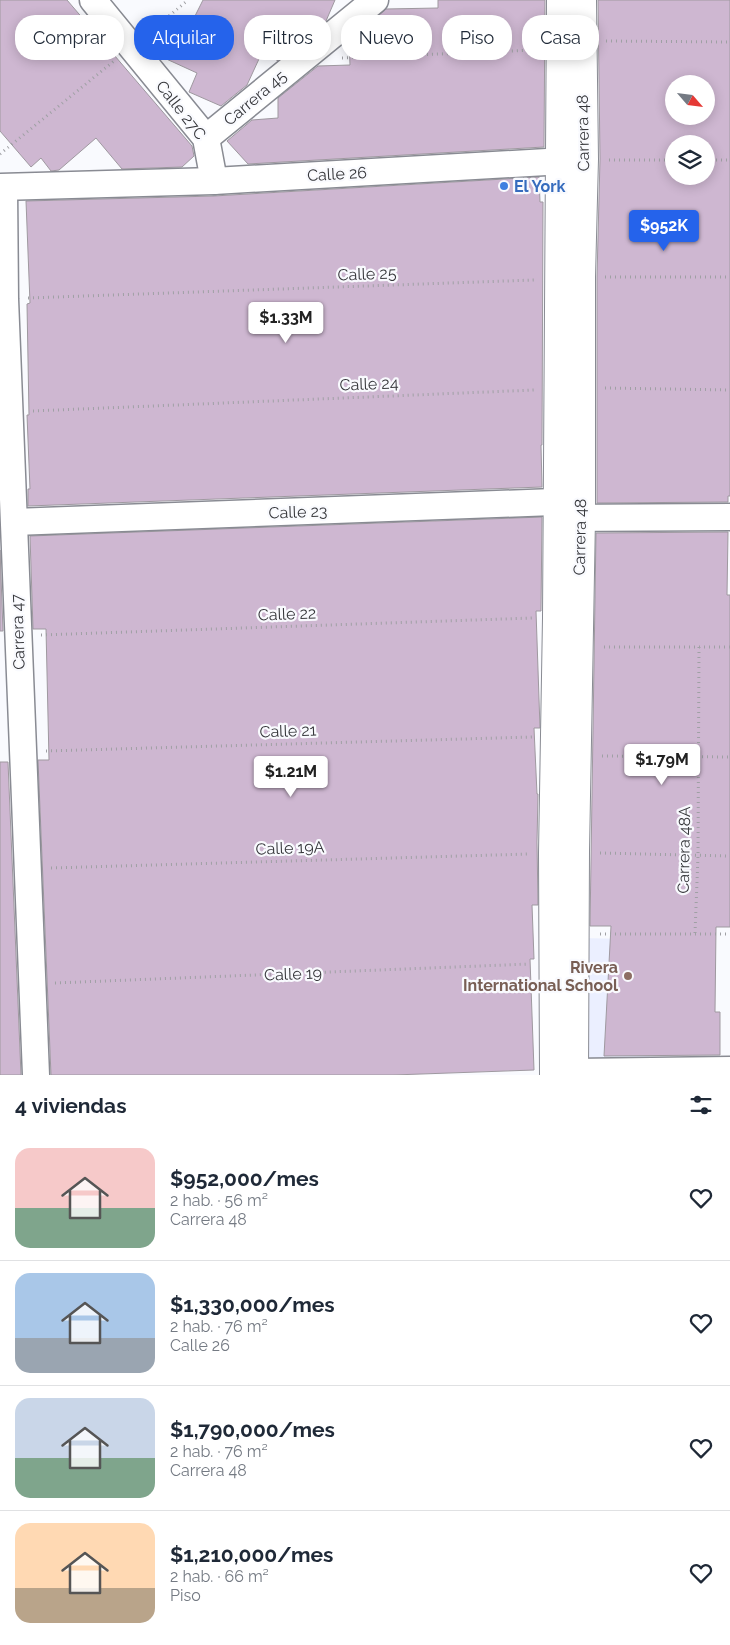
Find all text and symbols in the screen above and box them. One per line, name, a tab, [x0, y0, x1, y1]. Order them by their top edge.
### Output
chip: Comprar	[15, 15, 124, 60]
chip: Alquilar	[134, 15, 234, 60]
chip: Filtros	[244, 15, 331, 60]
chip: Nuevo	[341, 15, 432, 60]
chip: Piso	[442, 15, 512, 60]
chip: Casa	[522, 15, 599, 60]
street label: Carrera 45	[220, 66, 290, 130]
north arrow	[665, 75, 715, 125]
map controls	[665, 75, 715, 185]
street label: Calle 27C	[152, 77, 210, 143]
street label: Carrera 48	[573, 95, 593, 171]
button: layers	[665, 135, 715, 185]
street label: Calle 26	[307, 163, 367, 185]
place label: El York	[514, 177, 565, 196]
marker: El York	[498, 180, 510, 192]
pin: $952K	[629, 210, 699, 252]
text: $952K	[640, 216, 688, 235]
street label: Calle 25	[337, 263, 397, 285]
pin: $1.33M	[245, 302, 327, 344]
text: $1.33M	[259, 308, 313, 327]
street label: Calle 24	[339, 373, 399, 395]
street label: Carrera 48	[570, 499, 590, 575]
street label: Calle 23	[268, 501, 328, 523]
street label: Carrera 47	[7, 593, 29, 670]
street label: Calle 22	[257, 603, 317, 625]
street label: Calle 21	[259, 721, 317, 741]
pin: $1.79M	[621, 744, 703, 786]
text: $1.79M	[635, 750, 689, 769]
pin: $1.21M	[250, 756, 332, 798]
text: $1.21M	[265, 762, 317, 781]
street label: Carrera 48A	[674, 806, 694, 894]
street label: Calle 19A	[255, 837, 325, 859]
place label: Rivera International School	[463, 958, 619, 995]
street label: Calle 19	[264, 963, 322, 985]
marker: Rivera International School	[622, 970, 634, 982]
icon: filters	[687, 1091, 715, 1119]
text: 4 viviendas	[15, 1093, 127, 1118]
text: $952,000/mes	[170, 1166, 319, 1191]
icon: home	[55, 1168, 115, 1228]
icon: heart	[687, 1184, 715, 1212]
text: 2 hab. · 56 m²	[170, 1191, 268, 1210]
text: Carrera 48	[170, 1210, 247, 1229]
text: $1,330,000/mes	[170, 1292, 335, 1317]
icon: home	[55, 1293, 115, 1353]
icon: heart	[687, 1309, 715, 1337]
text: 2 hab. · 76 m²	[170, 1317, 268, 1336]
text: Calle 26	[170, 1336, 230, 1355]
text: $1,790,000/mes	[170, 1417, 335, 1442]
icon: home	[55, 1418, 115, 1478]
icon: heart	[687, 1434, 715, 1462]
text: 2 hab. · 76 m²	[170, 1442, 268, 1461]
text: Carrera 48	[170, 1461, 247, 1480]
text: $1,210,000/mes	[170, 1542, 333, 1567]
icon: home	[55, 1543, 115, 1603]
icon: heart	[687, 1559, 715, 1587]
text: 2 hab. · 66 m²	[170, 1567, 269, 1586]
text: Piso	[170, 1586, 201, 1605]

